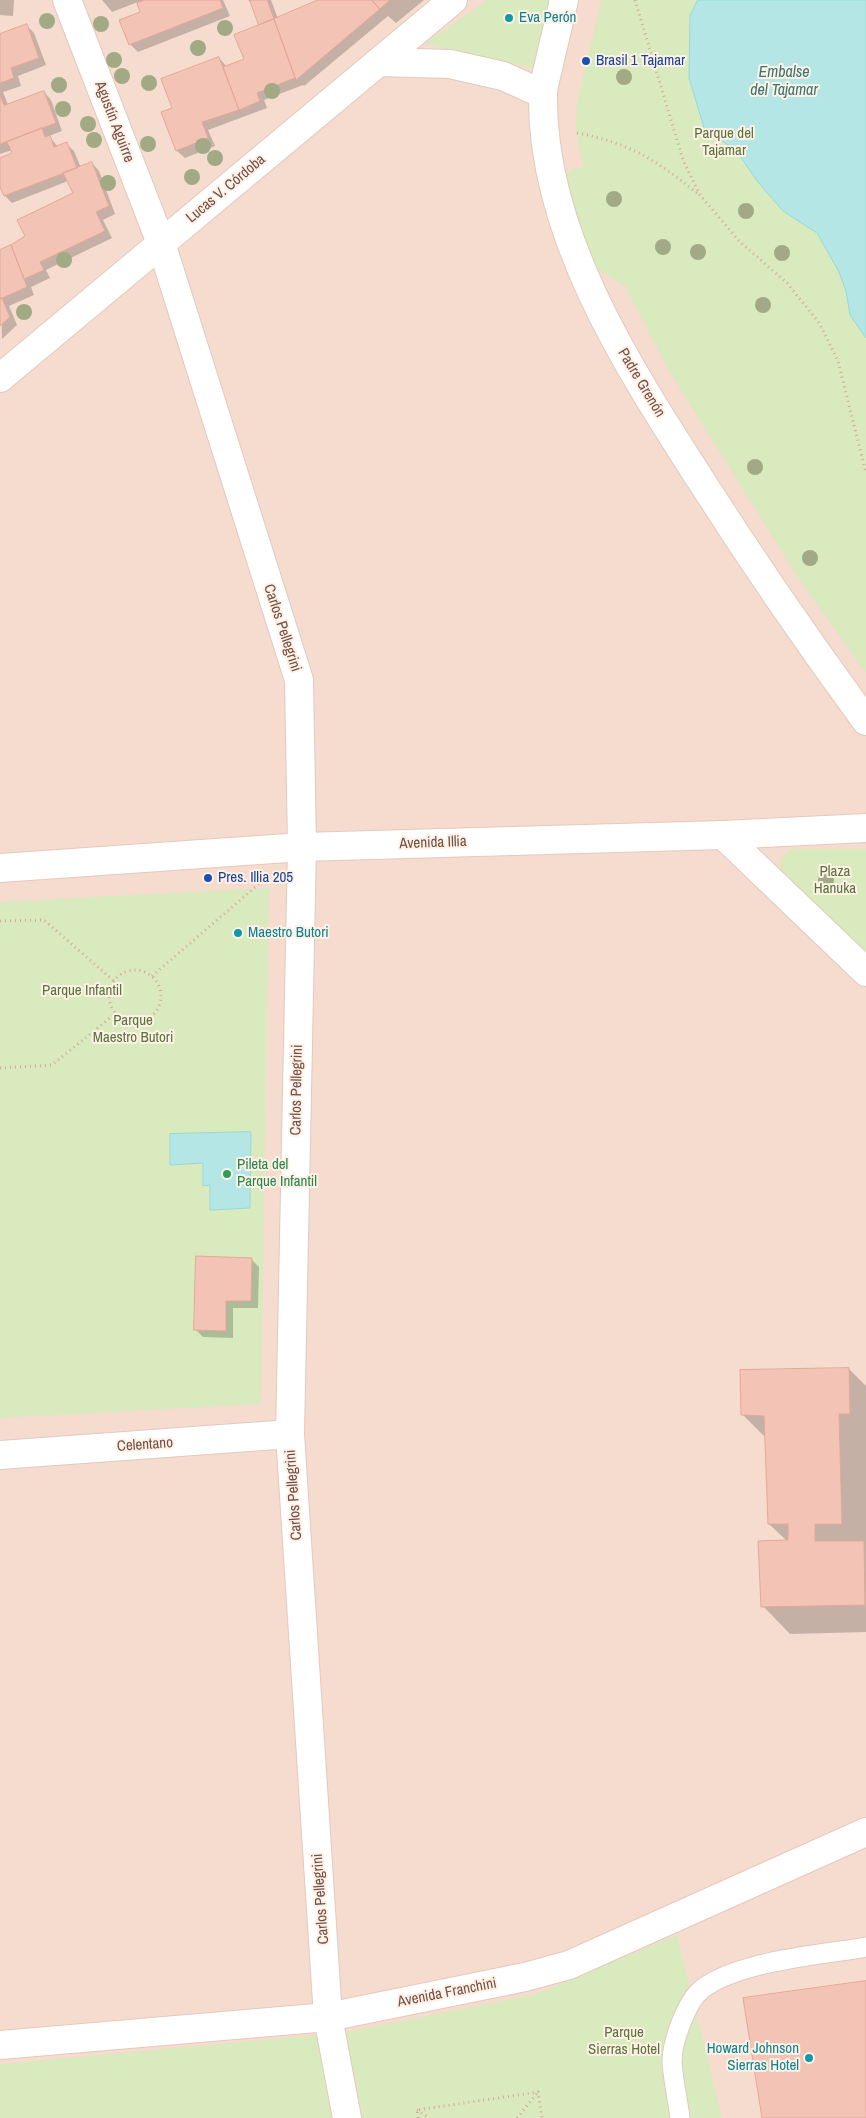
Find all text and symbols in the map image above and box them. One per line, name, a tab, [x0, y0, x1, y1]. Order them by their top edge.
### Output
place label: Eva Perón	[519, 9, 576, 27]
marker: Eva Perón	[503, 12, 515, 24]
place label: Brasil 1 Tajamar	[596, 52, 685, 70]
marker: Brasil 1 Tajamar	[580, 55, 592, 67]
water label: Embalse del Tajamar	[750, 63, 818, 101]
street label: Agustín Aguirre	[90, 79, 138, 165]
park label: Parque del Tajamar	[694, 125, 754, 160]
street label: Lucas V. Córdoba	[183, 151, 269, 227]
street label: Padre Grenón	[613, 345, 669, 421]
street label: Carlos Pellegrini	[259, 582, 305, 674]
street label: Avenida Illia	[399, 833, 467, 853]
park label: Plaza Hanuka	[814, 863, 856, 898]
place label: Pres. Illia 205	[218, 869, 293, 887]
marker: Pres. Illia 205	[202, 872, 214, 884]
place label: Maestro Butori	[248, 924, 329, 942]
marker: Maestro Butori	[232, 927, 244, 939]
park label: Parque Infantil	[42, 982, 122, 1000]
park label: Parque Maestro Butori	[93, 1012, 173, 1047]
street label: Carlos Pellegrini	[287, 1044, 307, 1136]
place label: Pileta del Parque Infantil	[237, 1156, 317, 1191]
marker: Pileta del Parque Infantil	[221, 1168, 233, 1180]
street label: Celentano	[116, 1434, 174, 1456]
street label: Carlos Pellegrini	[282, 1449, 306, 1541]
street label: Carlos Pellegrini	[309, 1853, 333, 1945]
street label: Avenida Franchini	[396, 1975, 498, 2011]
park label: Parque Sierras Hotel	[588, 2024, 660, 2059]
place label: Howard Johnson Sierras Hotel	[707, 2040, 799, 2075]
marker: Howard Johnson Sierras Hotel	[803, 2052, 815, 2064]

